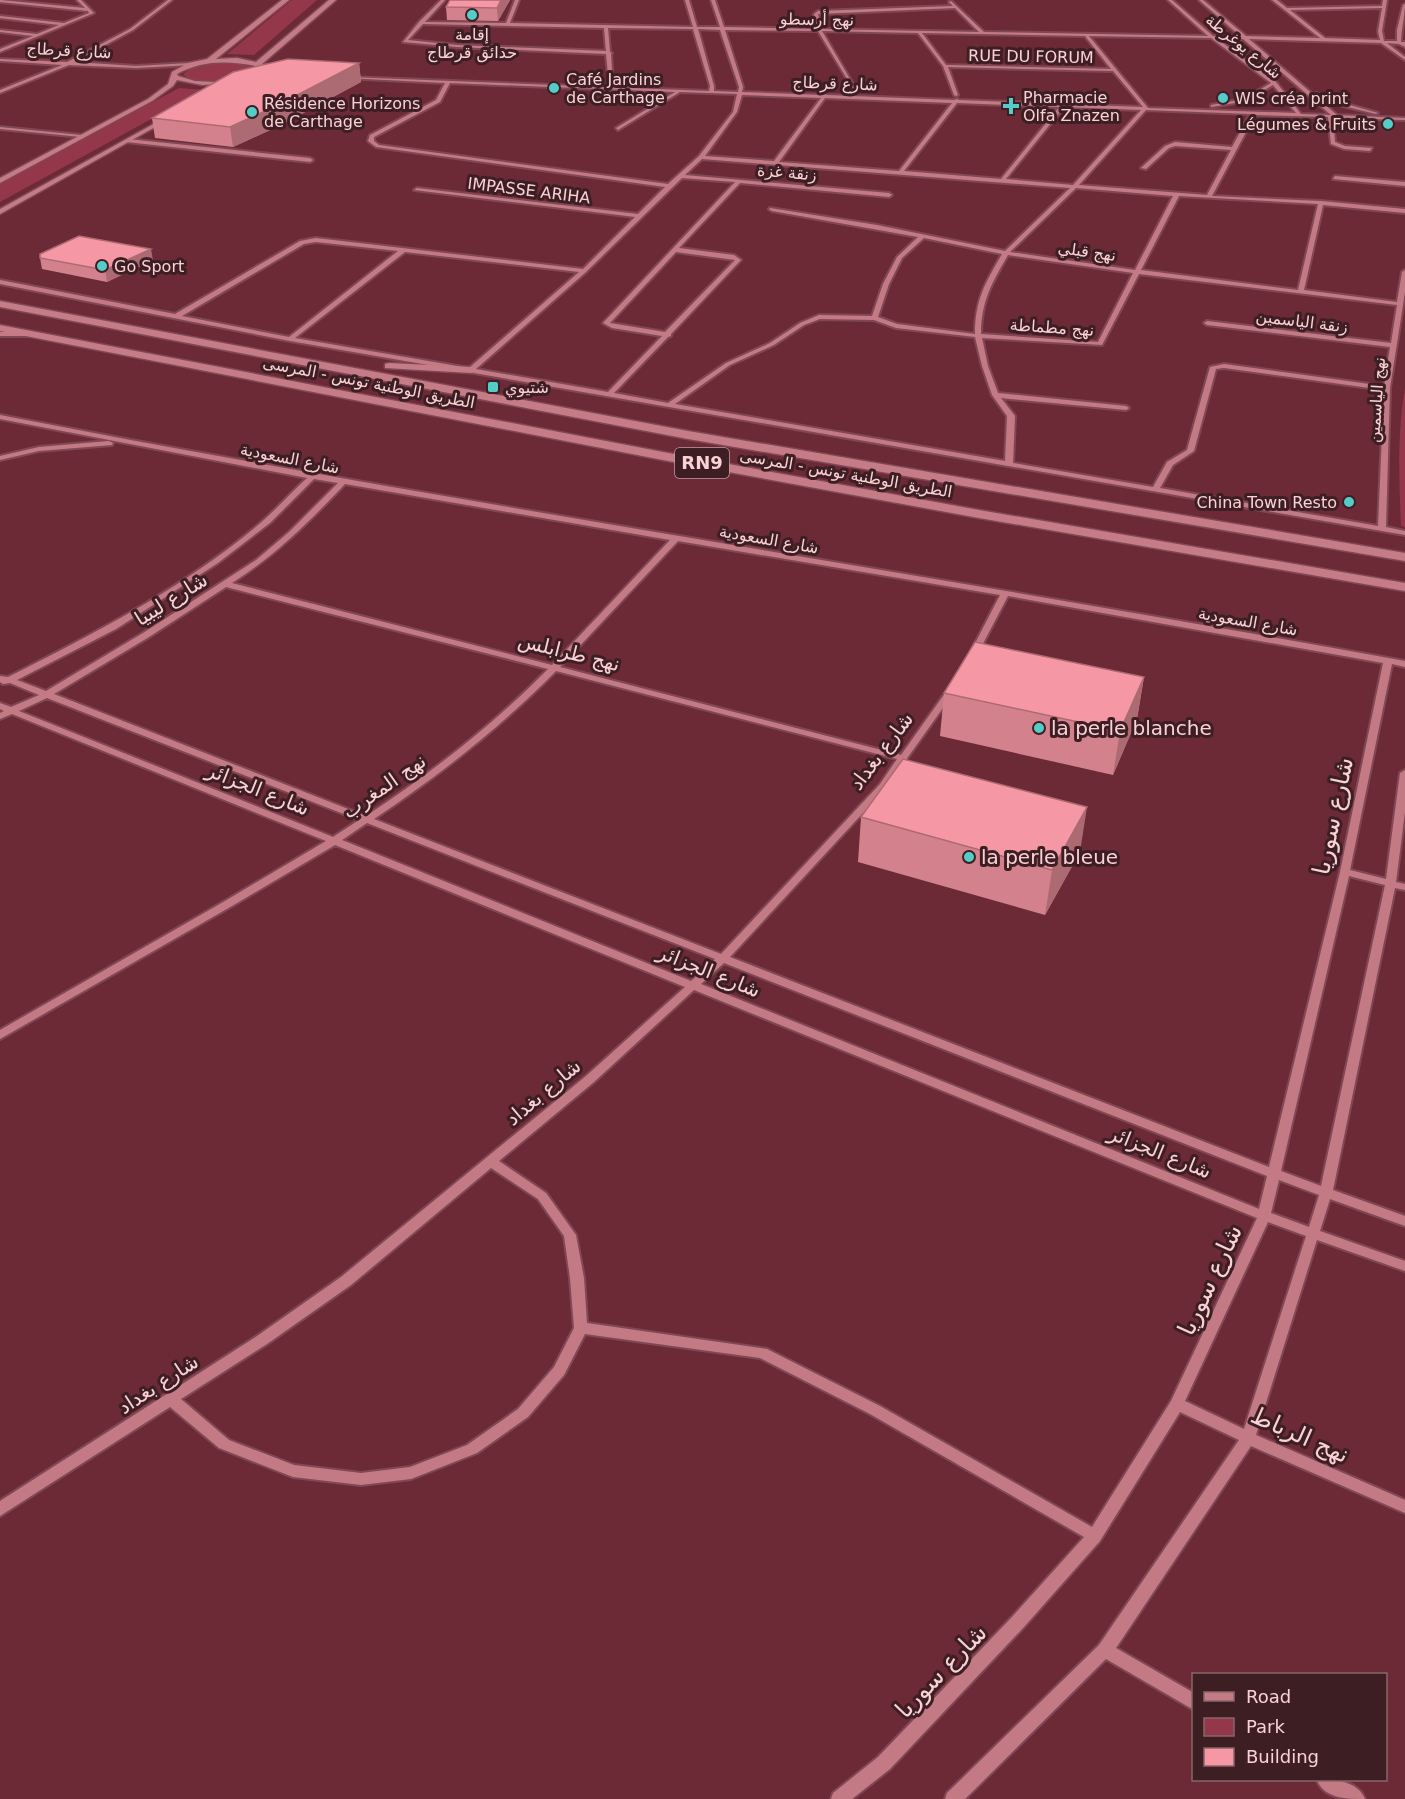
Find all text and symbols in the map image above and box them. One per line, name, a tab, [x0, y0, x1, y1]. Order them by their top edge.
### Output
marker: إقامة حدائق قرطاج	[465, 8, 479, 22]
street label: نهج أرسطو	[779, 8, 854, 31]
street label: شارع يوغرطة	[1201, 10, 1285, 83]
place label: إقامة حدائق قرطاج	[427, 25, 517, 63]
street label: شارع قرطاج	[26, 39, 112, 63]
street label: RUE DU FORUM	[968, 46, 1094, 67]
place label: Café Jardins de Carthage	[566, 70, 665, 107]
street label: شارع قرطاج	[792, 73, 878, 95]
marker: Café Jardins de Carthage	[547, 81, 561, 95]
place label: Pharmacie Olfa Znazen	[1023, 88, 1120, 125]
place label: WIS créa print	[1235, 89, 1348, 108]
marker: WIS créa print	[1216, 91, 1230, 105]
place label: Résidence Horizons de Carthage	[264, 94, 420, 131]
marker: Pharmacie Olfa Znazen	[1004, 99, 1018, 113]
marker: Résidence Horizons de Carthage	[245, 105, 259, 119]
place label: Légumes & Fruits	[1237, 115, 1376, 134]
marker: Légumes & Fruits	[1381, 117, 1395, 131]
street label: زنقة غزة	[756, 160, 817, 186]
street label: IMPASSE ARIHA	[467, 174, 591, 207]
street label: نهج قبلي	[1057, 238, 1117, 266]
place label: Go Sport	[114, 257, 184, 276]
marker: Go Sport	[95, 259, 109, 273]
street label: زنقة الياسمين	[1255, 306, 1349, 338]
street label: نهج مطماطة	[1009, 315, 1095, 341]
street label: الطريق الوطنية تونس - المرسى	[261, 353, 476, 413]
street label: نهج الياسمين	[1364, 357, 1390, 444]
place label: شتيوي	[505, 378, 549, 398]
marker: شتيوي	[486, 380, 500, 394]
street label: شارع السعودية	[239, 440, 341, 478]
street label: الطريق الوطنية تونس - المرسى	[738, 445, 954, 503]
road number: RN9	[675, 448, 729, 478]
place label: China Town Resto	[1196, 493, 1337, 512]
marker: China Town Resto	[1342, 495, 1356, 509]
street label: شارع السعودية	[718, 521, 820, 559]
street label: شارع ليبيا	[130, 567, 212, 631]
street label: شارع السعودية	[1197, 603, 1299, 641]
street label: نهج طرابلس	[516, 628, 622, 676]
street label: شارع بغداد	[844, 707, 918, 795]
place label: la perle blanche	[1051, 716, 1212, 740]
marker: la perle blanche	[1032, 721, 1046, 735]
street label: نهج المغرب	[337, 748, 431, 824]
street label: شارع سوريا	[1307, 755, 1359, 877]
street label: شارع الجزائر	[202, 757, 313, 820]
place label: la perle bleue	[981, 845, 1118, 869]
marker: la perle bleue	[962, 850, 976, 864]
street label: شارع الجزائر	[653, 939, 764, 1002]
street label: شارع بغداد	[500, 1054, 586, 1130]
street label: شارع الجزائر	[1104, 1120, 1215, 1183]
street label: شارع سوريا	[1172, 1220, 1248, 1340]
street label: شارع بغداد	[113, 1349, 203, 1419]
street label: نهج الرباط	[1247, 1401, 1353, 1469]
street label: شارع سوريا	[890, 1618, 992, 1724]
legend	[1192, 1673, 1387, 1781]
text: Road	[1246, 1686, 1291, 1707]
text: Park	[1246, 1716, 1285, 1737]
text: Building	[1246, 1746, 1319, 1767]

